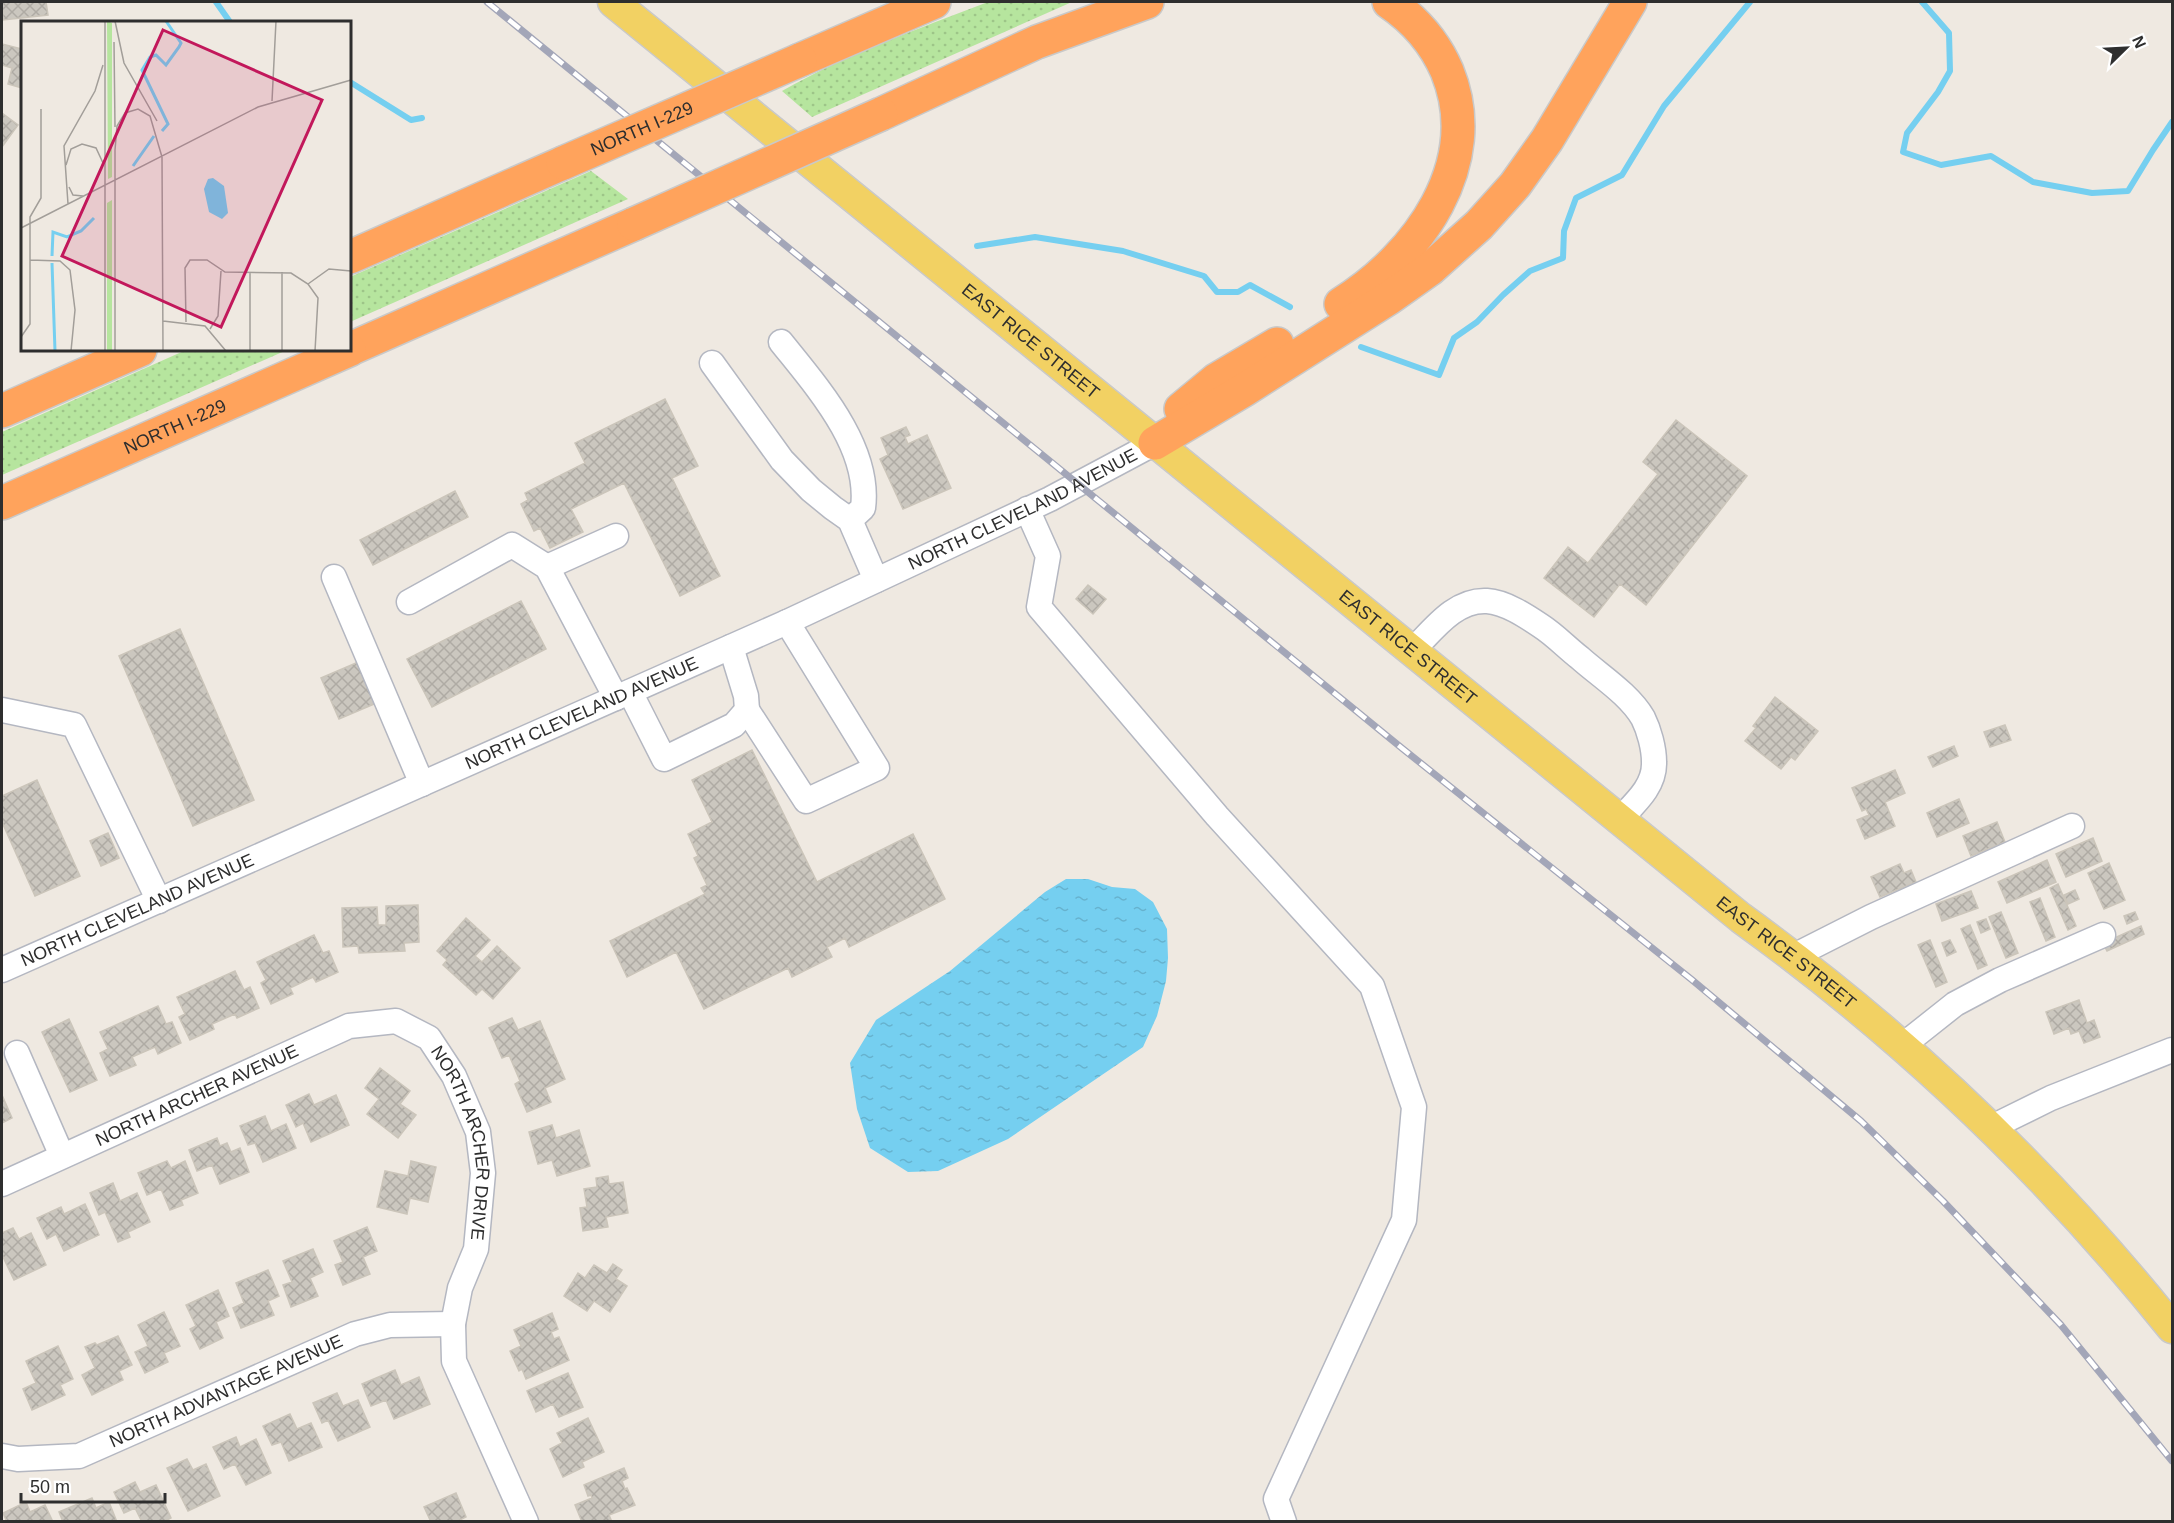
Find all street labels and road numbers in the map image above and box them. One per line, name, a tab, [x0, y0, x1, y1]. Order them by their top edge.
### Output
street label: NORTH I-229	[588, 98, 696, 160]
street label: EAST RICE STREET	[958, 280, 1103, 403]
street label: NORTH I-229	[121, 395, 229, 458]
street label: NORTH CLEVELAND AVENUE	[905, 444, 1141, 574]
street label: EAST RICE STREET	[1335, 586, 1481, 709]
street label: NORTH CLEVELAND AVENUE	[462, 653, 701, 773]
street label: NORTH CLEVELAND AVENUE	[18, 850, 257, 970]
street label: EAST RICE STREET	[1713, 892, 1860, 1013]
street label: NORTH ARCHER AVENUE	[92, 1041, 301, 1150]
street label: NORTH ARCHER DRIVE	[427, 1042, 493, 1241]
street label: NORTH ADVANTAGE AVENUE	[106, 1331, 346, 1451]

